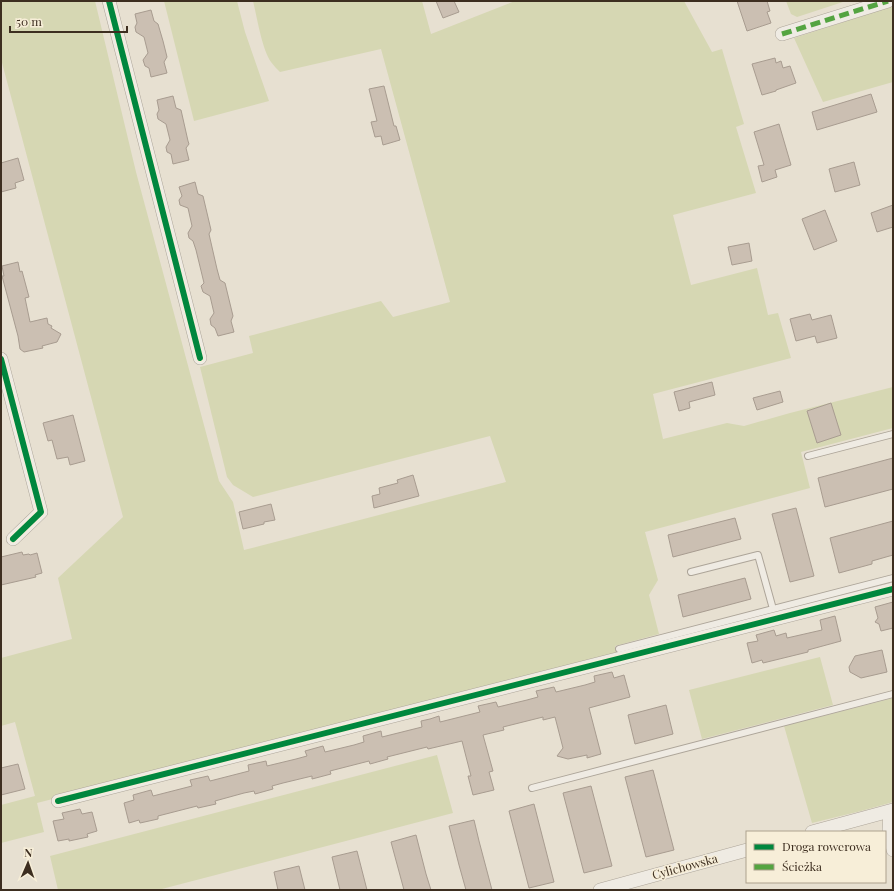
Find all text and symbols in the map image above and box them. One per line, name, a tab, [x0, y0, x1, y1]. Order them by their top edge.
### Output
scale bar	[10, 8, 127, 34]
text: 50 m	[16, 13, 42, 29]
legend	[746, 831, 886, 883]
text: Droga rowerowa	[782, 838, 871, 854]
north arrow	[8, 843, 48, 883]
text: N	[24, 845, 33, 860]
street label: Cylichowska	[650, 850, 719, 882]
text: Ścieżka	[782, 858, 822, 874]

